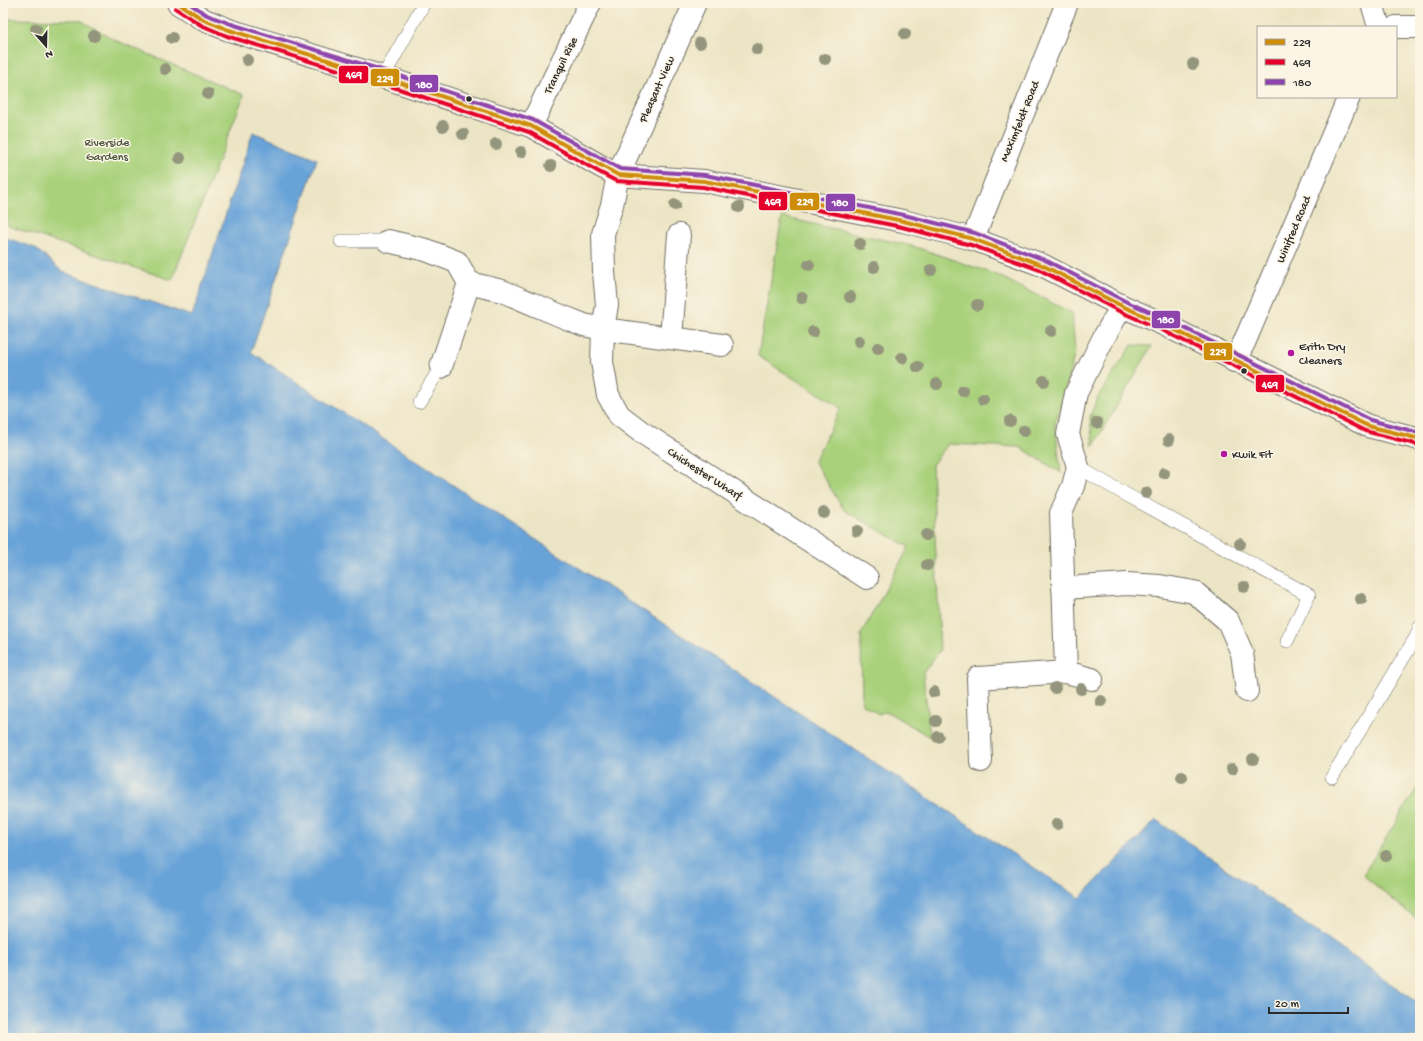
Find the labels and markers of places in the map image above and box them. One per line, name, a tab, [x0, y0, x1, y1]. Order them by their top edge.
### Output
unlabelled marker	[464, 94, 474, 104]
place label: Erith Dry Cleaners	[1299, 341, 1346, 369]
marker: Erith Dry Cleaners	[1286, 348, 1296, 358]
unlabelled marker	[1239, 366, 1249, 376]
marker: Kwik Fit	[1219, 449, 1229, 459]
place label: Kwik Fit	[1232, 449, 1273, 463]

